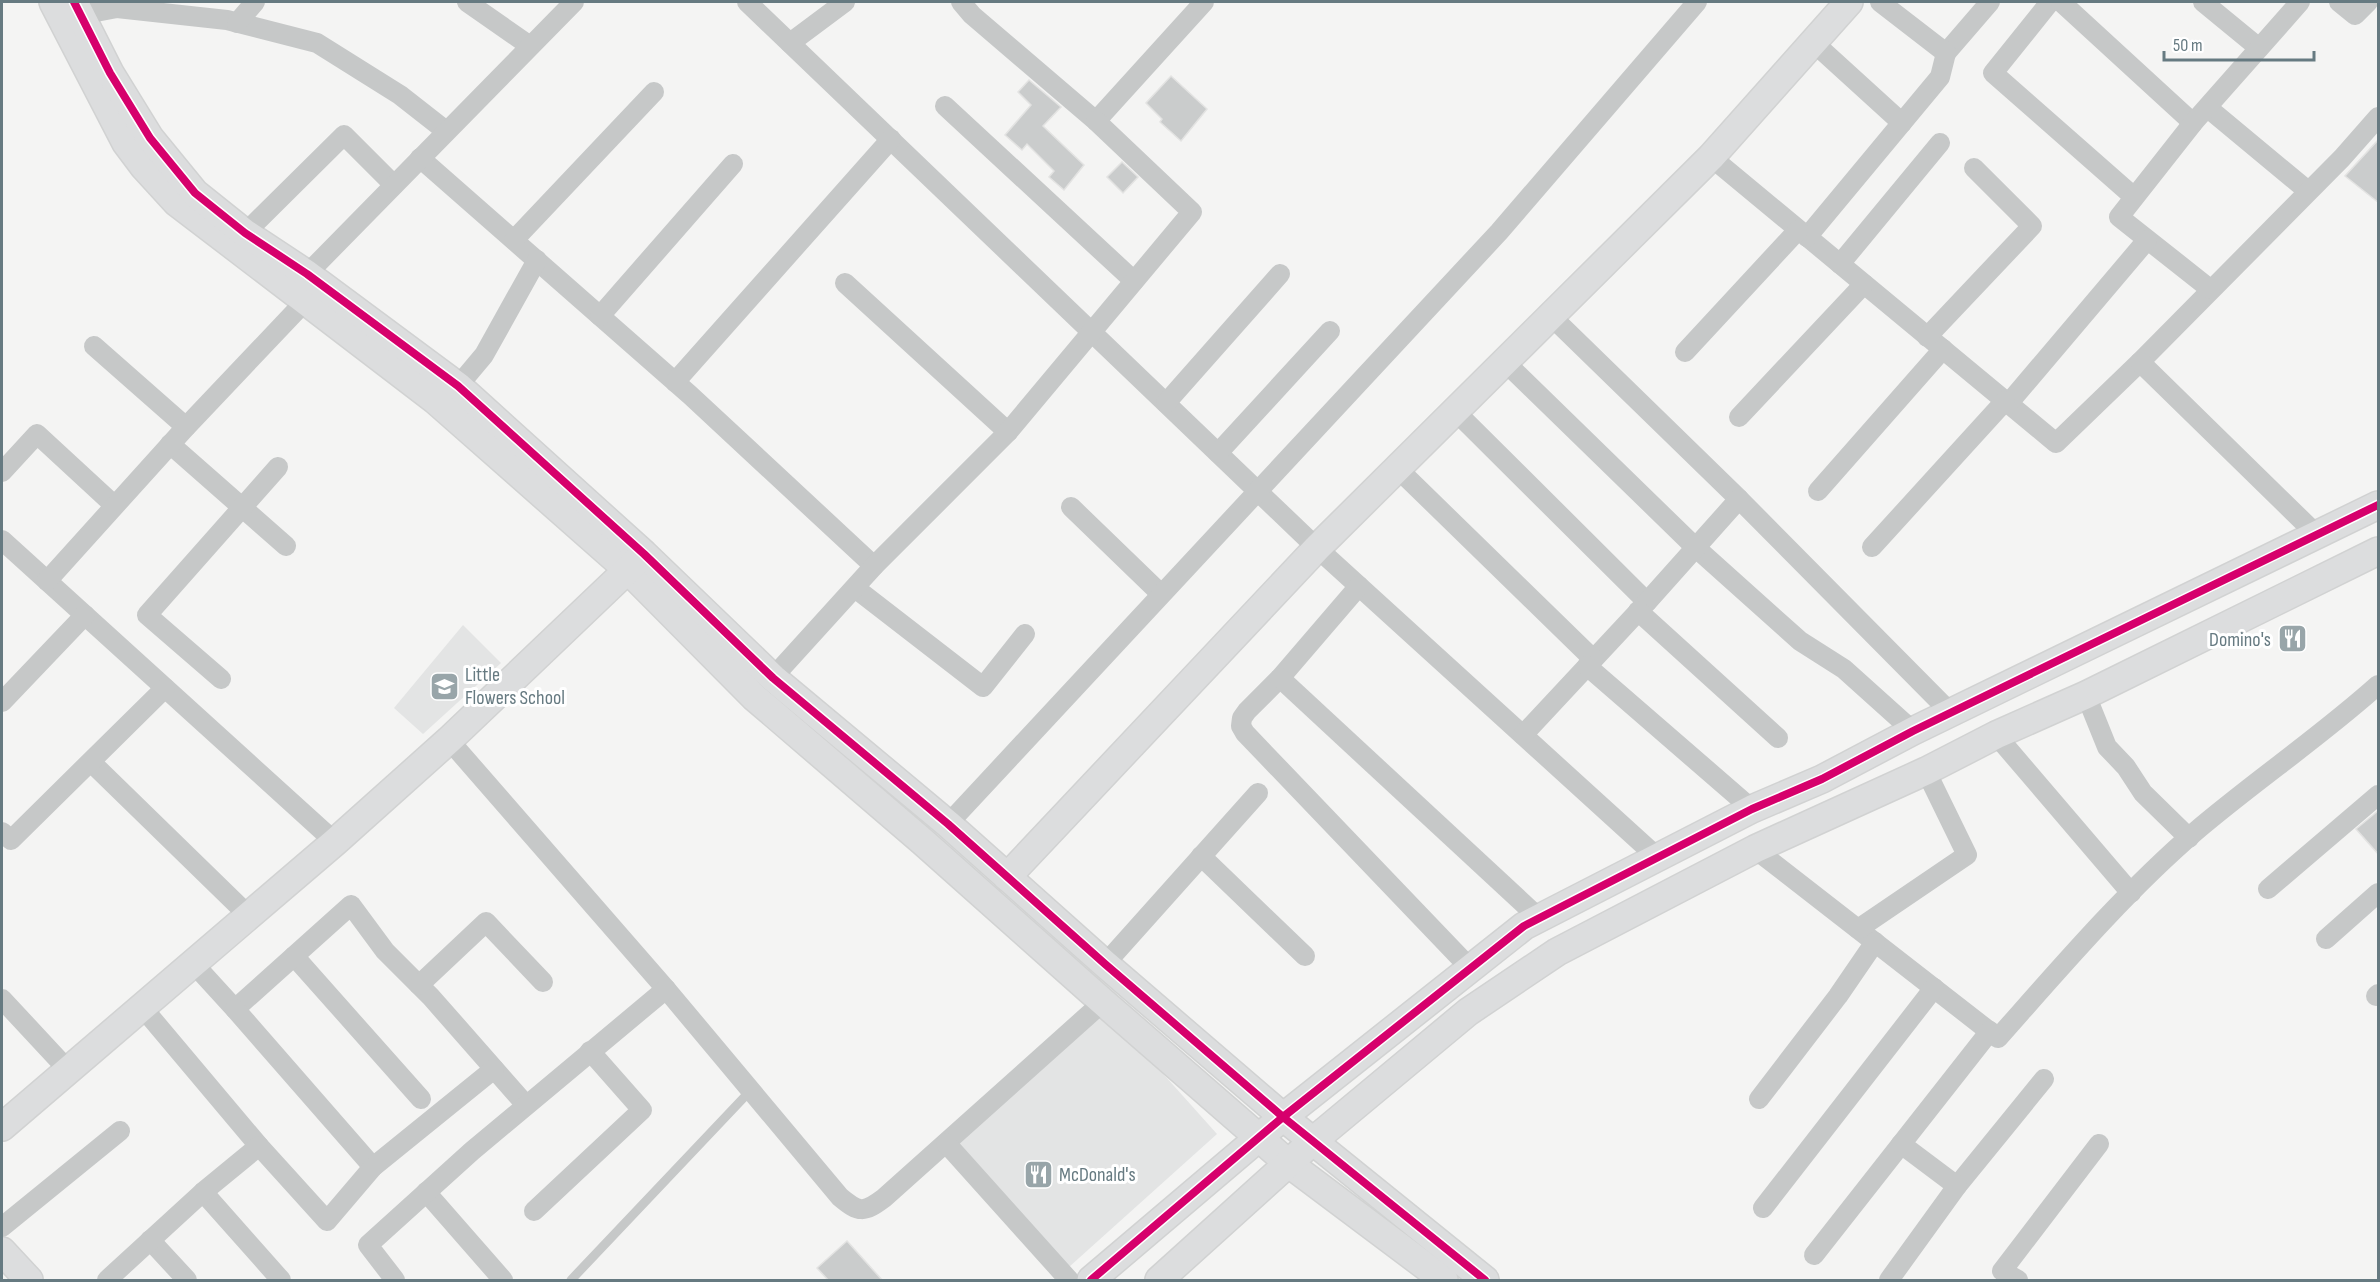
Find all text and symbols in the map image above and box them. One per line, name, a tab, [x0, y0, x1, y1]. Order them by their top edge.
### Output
scale bar	[2164, 24, 2314, 62]
text: 50 m	[2173, 35, 2203, 56]
restaurant icon: Domino's	[2276, 623, 2308, 655]
place label: Domino's	[2209, 628, 2271, 652]
place label: Little Flowers School	[465, 663, 565, 710]
school or university icon: Little Flowers School	[428, 670, 460, 702]
restaurant icon: McDonald's	[1022, 1158, 1054, 1190]
place label: McDonald's	[1059, 1163, 1136, 1187]

